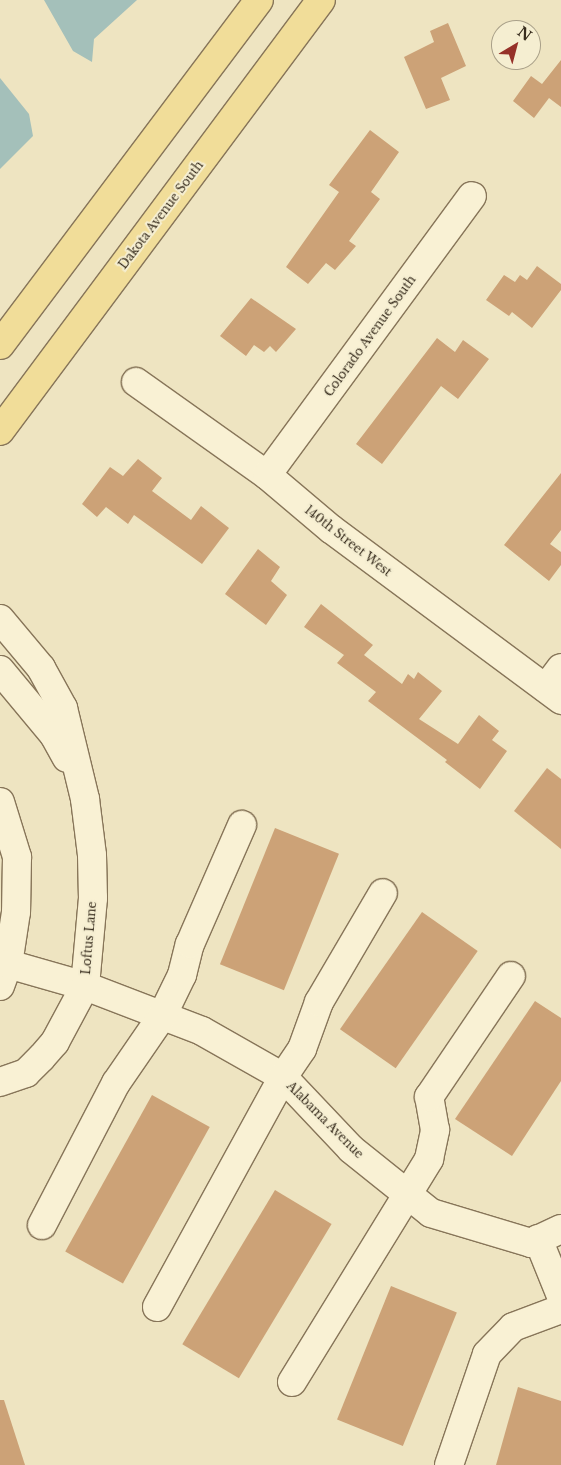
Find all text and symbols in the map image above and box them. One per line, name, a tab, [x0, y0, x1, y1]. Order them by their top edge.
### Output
north arrow	[491, 20, 541, 70]
text: N	[514, 23, 535, 45]
street label: Dakota Avenue South	[115, 158, 207, 272]
street label: Colorado Avenue South	[321, 272, 419, 400]
street label: 140th Street West	[302, 502, 394, 580]
street label: Loftus Lane	[79, 901, 99, 975]
street label: Alabama Avenue	[284, 1079, 366, 1161]

